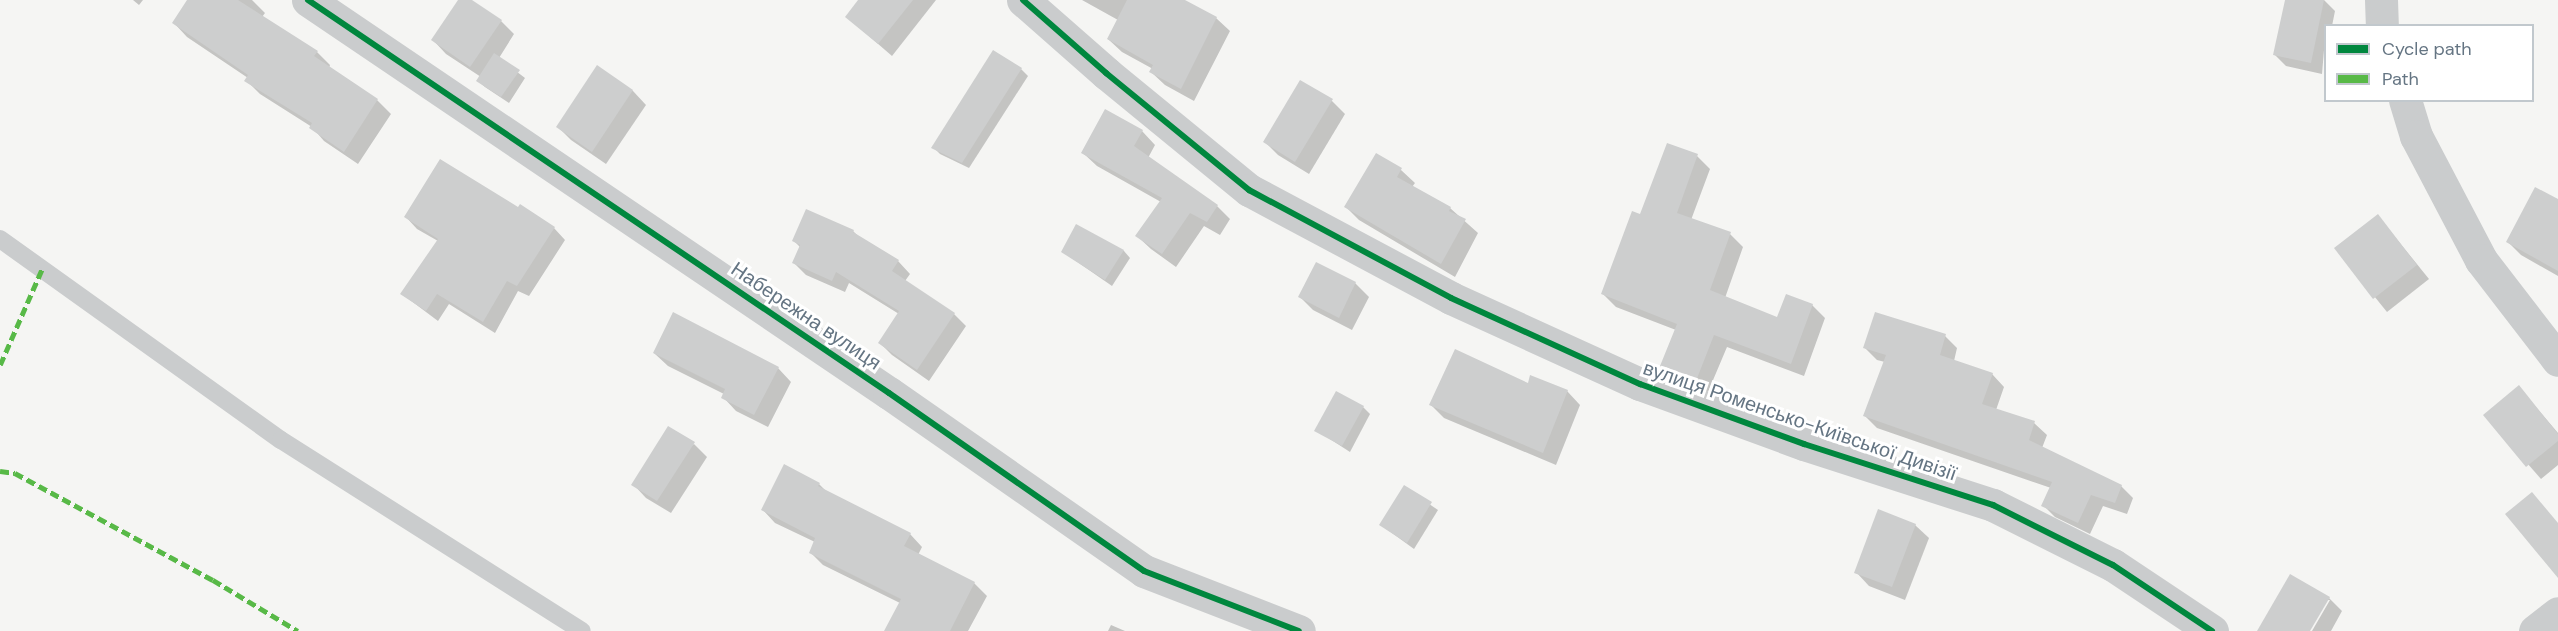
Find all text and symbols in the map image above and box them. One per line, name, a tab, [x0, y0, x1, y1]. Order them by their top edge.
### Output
legend	[2324, 24, 2534, 102]
text: Cycle path	[2382, 37, 2472, 61]
text: Path	[2382, 67, 2419, 91]
street label: Набережна вулиця	[726, 257, 886, 375]
street label: вулиця Роменсько-Київської Дивізії	[1640, 356, 1960, 486]

